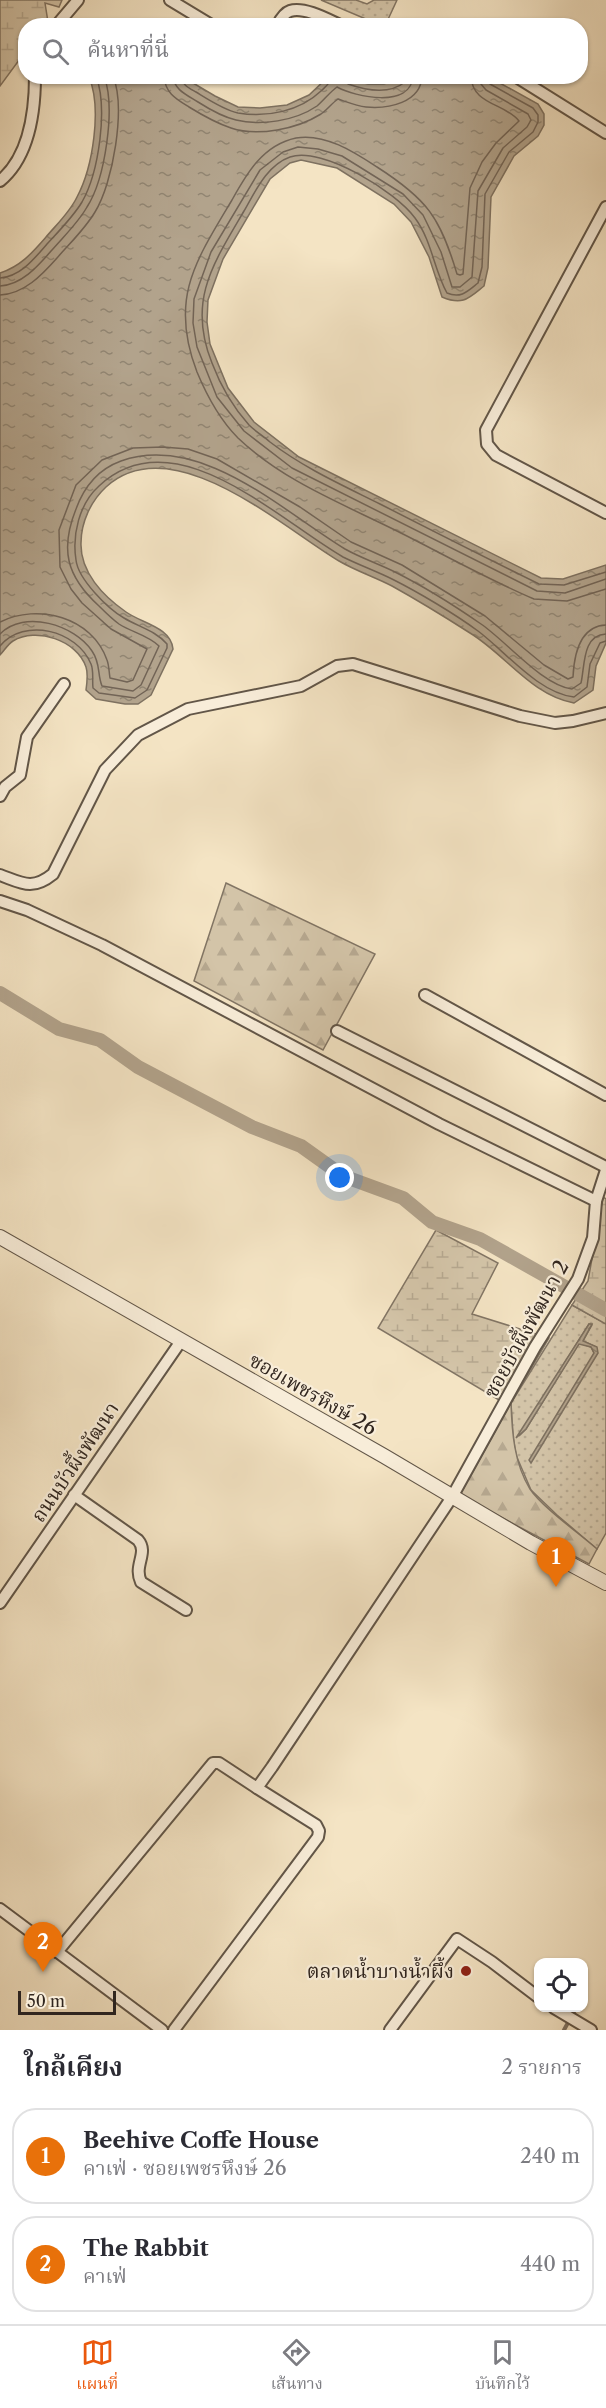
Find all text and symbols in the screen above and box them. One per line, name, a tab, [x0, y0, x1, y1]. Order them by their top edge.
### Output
search box	[18, 18, 588, 84]
icon: search	[39, 35, 72, 68]
text: ค้นหาที่นี่	[87, 36, 169, 63]
your location	[325, 1163, 354, 1192]
street label: ซอยบัวผึ้งพัฒนา 2	[476, 1255, 574, 1402]
street label: ซอยเพชรหึงษ์ 26	[245, 1348, 381, 1440]
street label: ถนนบัวผึ้งพัฒนา	[24, 1396, 124, 1527]
pin: 1	[536, 1538, 576, 1587]
pin: 2	[24, 1922, 63, 1972]
place label: ตลาดน้ำบางน้ำผึ้ง	[307, 1956, 454, 1983]
map controls	[534, 1958, 588, 2012]
button: locate	[534, 1958, 588, 2012]
marker: ตลาดน้ำบางน้ำผึ้ง	[459, 1964, 473, 1978]
scale bar	[18, 1988, 116, 2016]
text: 50 m	[27, 1991, 65, 2011]
text: ใกล้เคียง	[24, 2051, 123, 2083]
text: 2 รายการ	[501, 2055, 582, 2079]
text: Beehive Coffe House	[83, 2127, 319, 2154]
text: 1	[41, 2144, 50, 2168]
text: 240 m	[520, 2144, 580, 2168]
text: คาเฟ่ · ซอยเพชรหึงษ์ 26	[83, 2156, 286, 2180]
text: The Rabbit	[83, 2235, 209, 2262]
text: 2	[40, 2252, 51, 2276]
text: 440 m	[520, 2252, 580, 2276]
text: คาเฟ่	[83, 2264, 127, 2288]
tab: แผนที่	[76, 2336, 118, 2398]
tab: เส้นทาง	[271, 2336, 323, 2398]
tab: บันทึกไว้	[475, 2336, 530, 2398]

